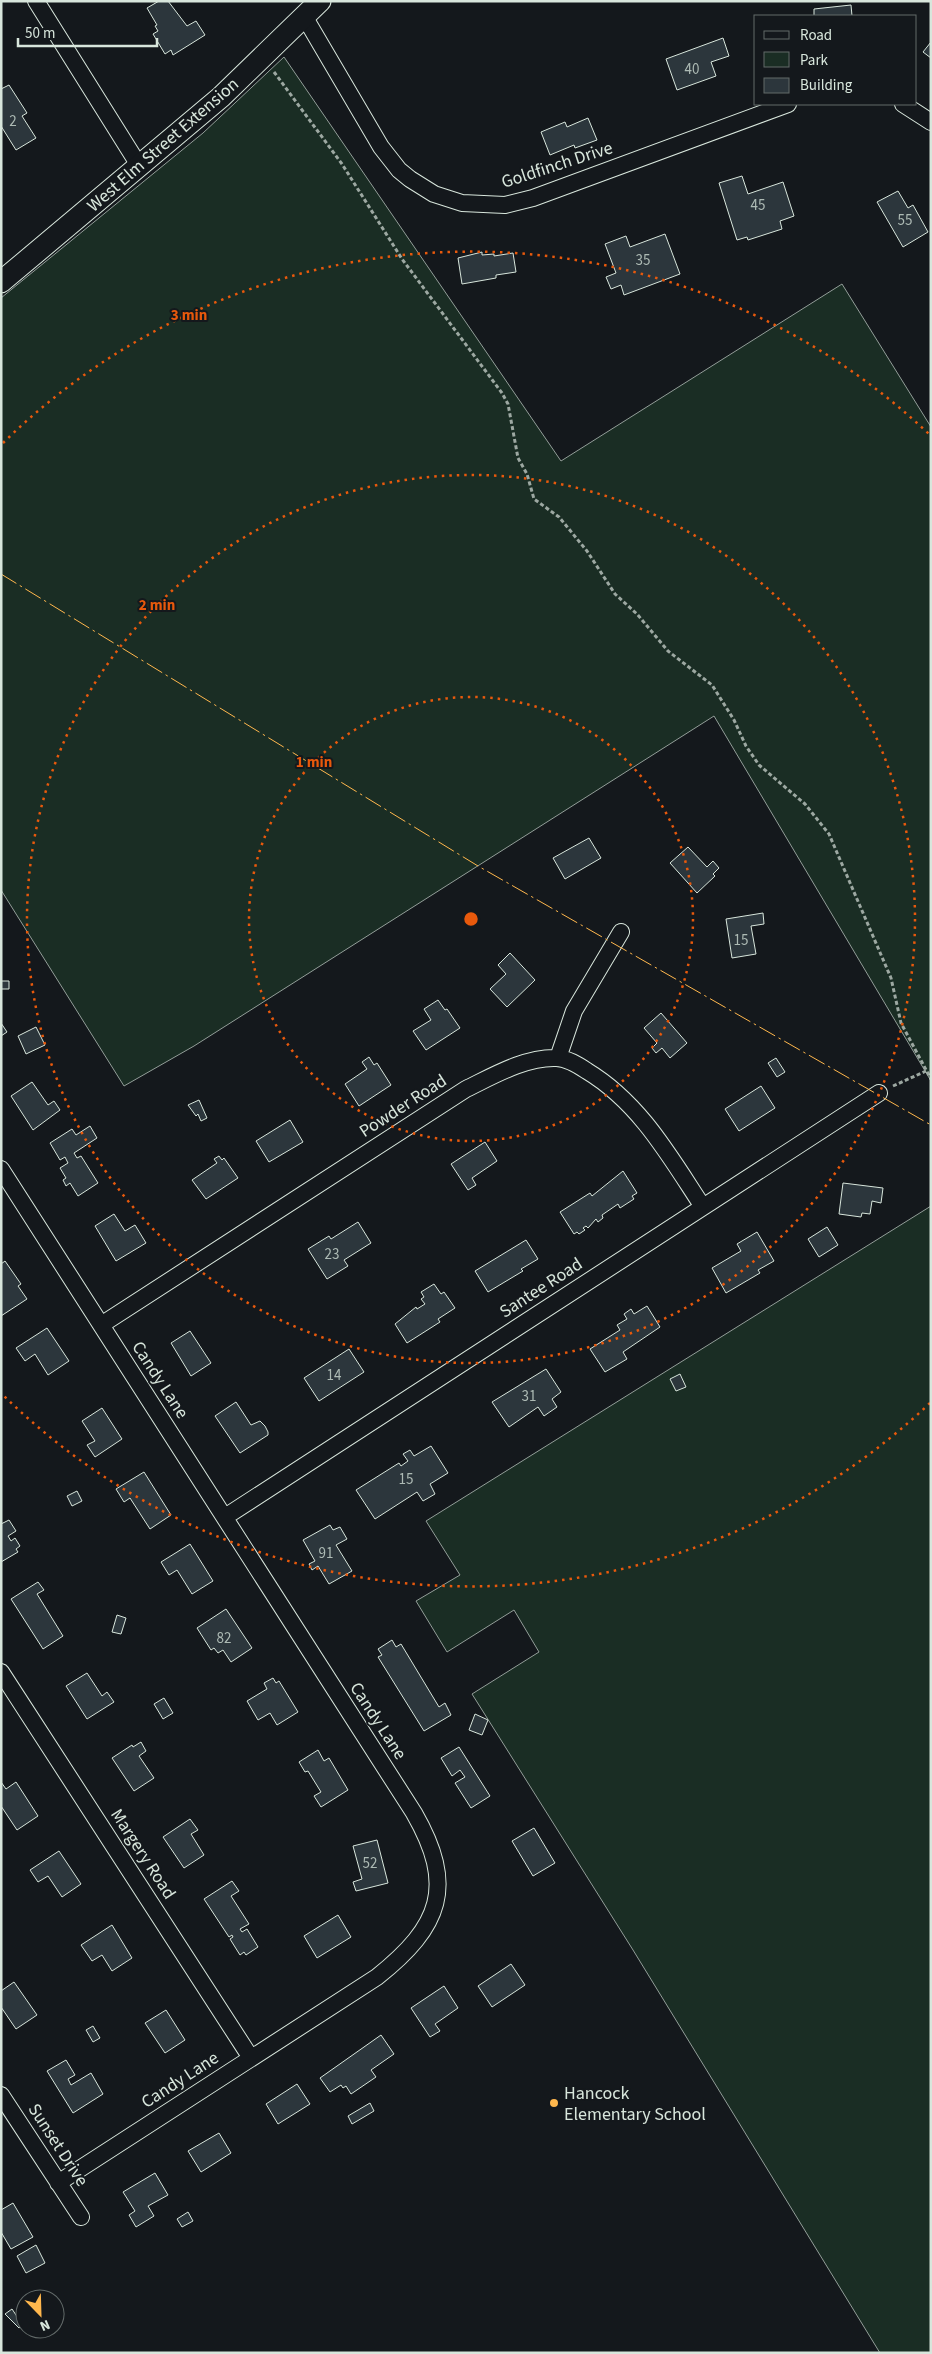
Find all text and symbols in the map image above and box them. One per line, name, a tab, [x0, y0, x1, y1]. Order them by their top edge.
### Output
scale bar	[18, 15, 156, 47]
legend	[754, 15, 917, 105]
text: 50 m	[25, 23, 55, 44]
text: Road	[800, 25, 832, 46]
text: Park	[800, 50, 829, 71]
house number: 40	[685, 59, 699, 80]
street label: West Elm Street Extension	[82, 72, 244, 218]
text: Building	[800, 75, 853, 96]
house number: 2	[9, 111, 17, 132]
street label: Goldfinch Drive	[498, 135, 616, 195]
house number: 45	[751, 195, 765, 216]
house number: 55	[898, 210, 912, 231]
house number: 35	[636, 250, 650, 271]
text: 3 min	[171, 305, 207, 326]
text: 2 min	[139, 595, 175, 616]
text: 1 min	[296, 752, 332, 773]
centre of rings	[462, 910, 480, 928]
house number: 15	[734, 930, 748, 951]
street label: Powder Road	[354, 1068, 452, 1144]
house number: 23	[325, 1244, 339, 1265]
street label: Santee Road	[495, 1252, 587, 1324]
street label: Candy Lane	[126, 1336, 194, 1424]
house number: 14	[327, 1365, 342, 1386]
house number: 31	[522, 1386, 536, 1407]
house number: 15	[399, 1469, 413, 1490]
house number: 91	[319, 1543, 333, 1564]
house number: 82	[217, 1628, 231, 1649]
street label: Candy Lane	[344, 1677, 412, 1765]
street label: Margery Road	[104, 1804, 182, 1904]
house number: 52	[363, 1853, 377, 1874]
street label: Candy Lane	[136, 2046, 224, 2114]
place label: Hancock Elementary School	[564, 2081, 706, 2127]
marker: Hancock Elementary School	[548, 2097, 560, 2109]
street label: Sunset Drive	[22, 2099, 94, 2191]
north arrow	[15, 2289, 65, 2339]
text: N	[36, 2314, 53, 2336]

